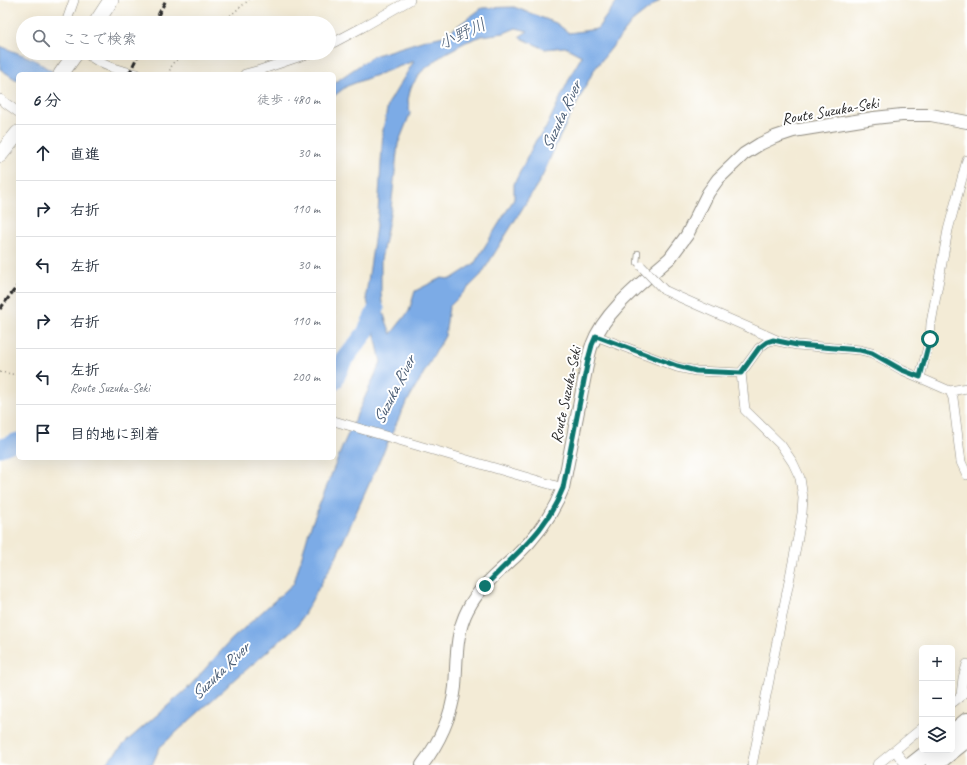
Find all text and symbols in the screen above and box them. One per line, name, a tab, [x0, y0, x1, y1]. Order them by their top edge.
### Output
water label: 小野川	[434, 14, 490, 54]
search box	[16, 16, 336, 60]
icon: search	[30, 27, 52, 49]
text: ここで検索	[62, 30, 137, 49]
water label: Suzuka River	[536, 76, 587, 154]
text: 6 分	[32, 90, 61, 111]
text: 徒歩 · 480 m	[257, 92, 320, 108]
street label: Route Suzuka-Seki	[780, 92, 882, 129]
icon: ahead	[32, 142, 54, 164]
text: 直進	[70, 145, 100, 164]
text: 30 m	[298, 145, 320, 161]
icon: right	[32, 198, 54, 220]
text: 右折	[70, 201, 100, 220]
text: 110 m	[292, 201, 320, 217]
icon: left	[32, 254, 54, 276]
text: 左折	[70, 257, 100, 276]
text: 30 m	[298, 257, 320, 273]
icon: right	[32, 310, 54, 332]
text: 右折	[70, 313, 100, 332]
text: 110 m	[292, 313, 320, 329]
route start	[921, 330, 939, 348]
street label: Route Suzuka-Seki	[546, 343, 586, 445]
water label: Suzuka River	[368, 350, 421, 427]
text: 左折	[70, 361, 100, 380]
icon: left	[32, 366, 54, 388]
text: 200 m	[292, 369, 320, 385]
text: Route Suzuka-Seki	[70, 380, 150, 396]
icon: arrive	[32, 422, 54, 444]
text: 目的地に到着	[70, 425, 160, 444]
route end	[476, 577, 494, 595]
water label: Suzuka River	[186, 636, 256, 704]
map controls	[919, 645, 955, 753]
button: +	[919, 645, 955, 681]
button: −	[919, 681, 955, 717]
button: layers	[919, 717, 955, 753]

